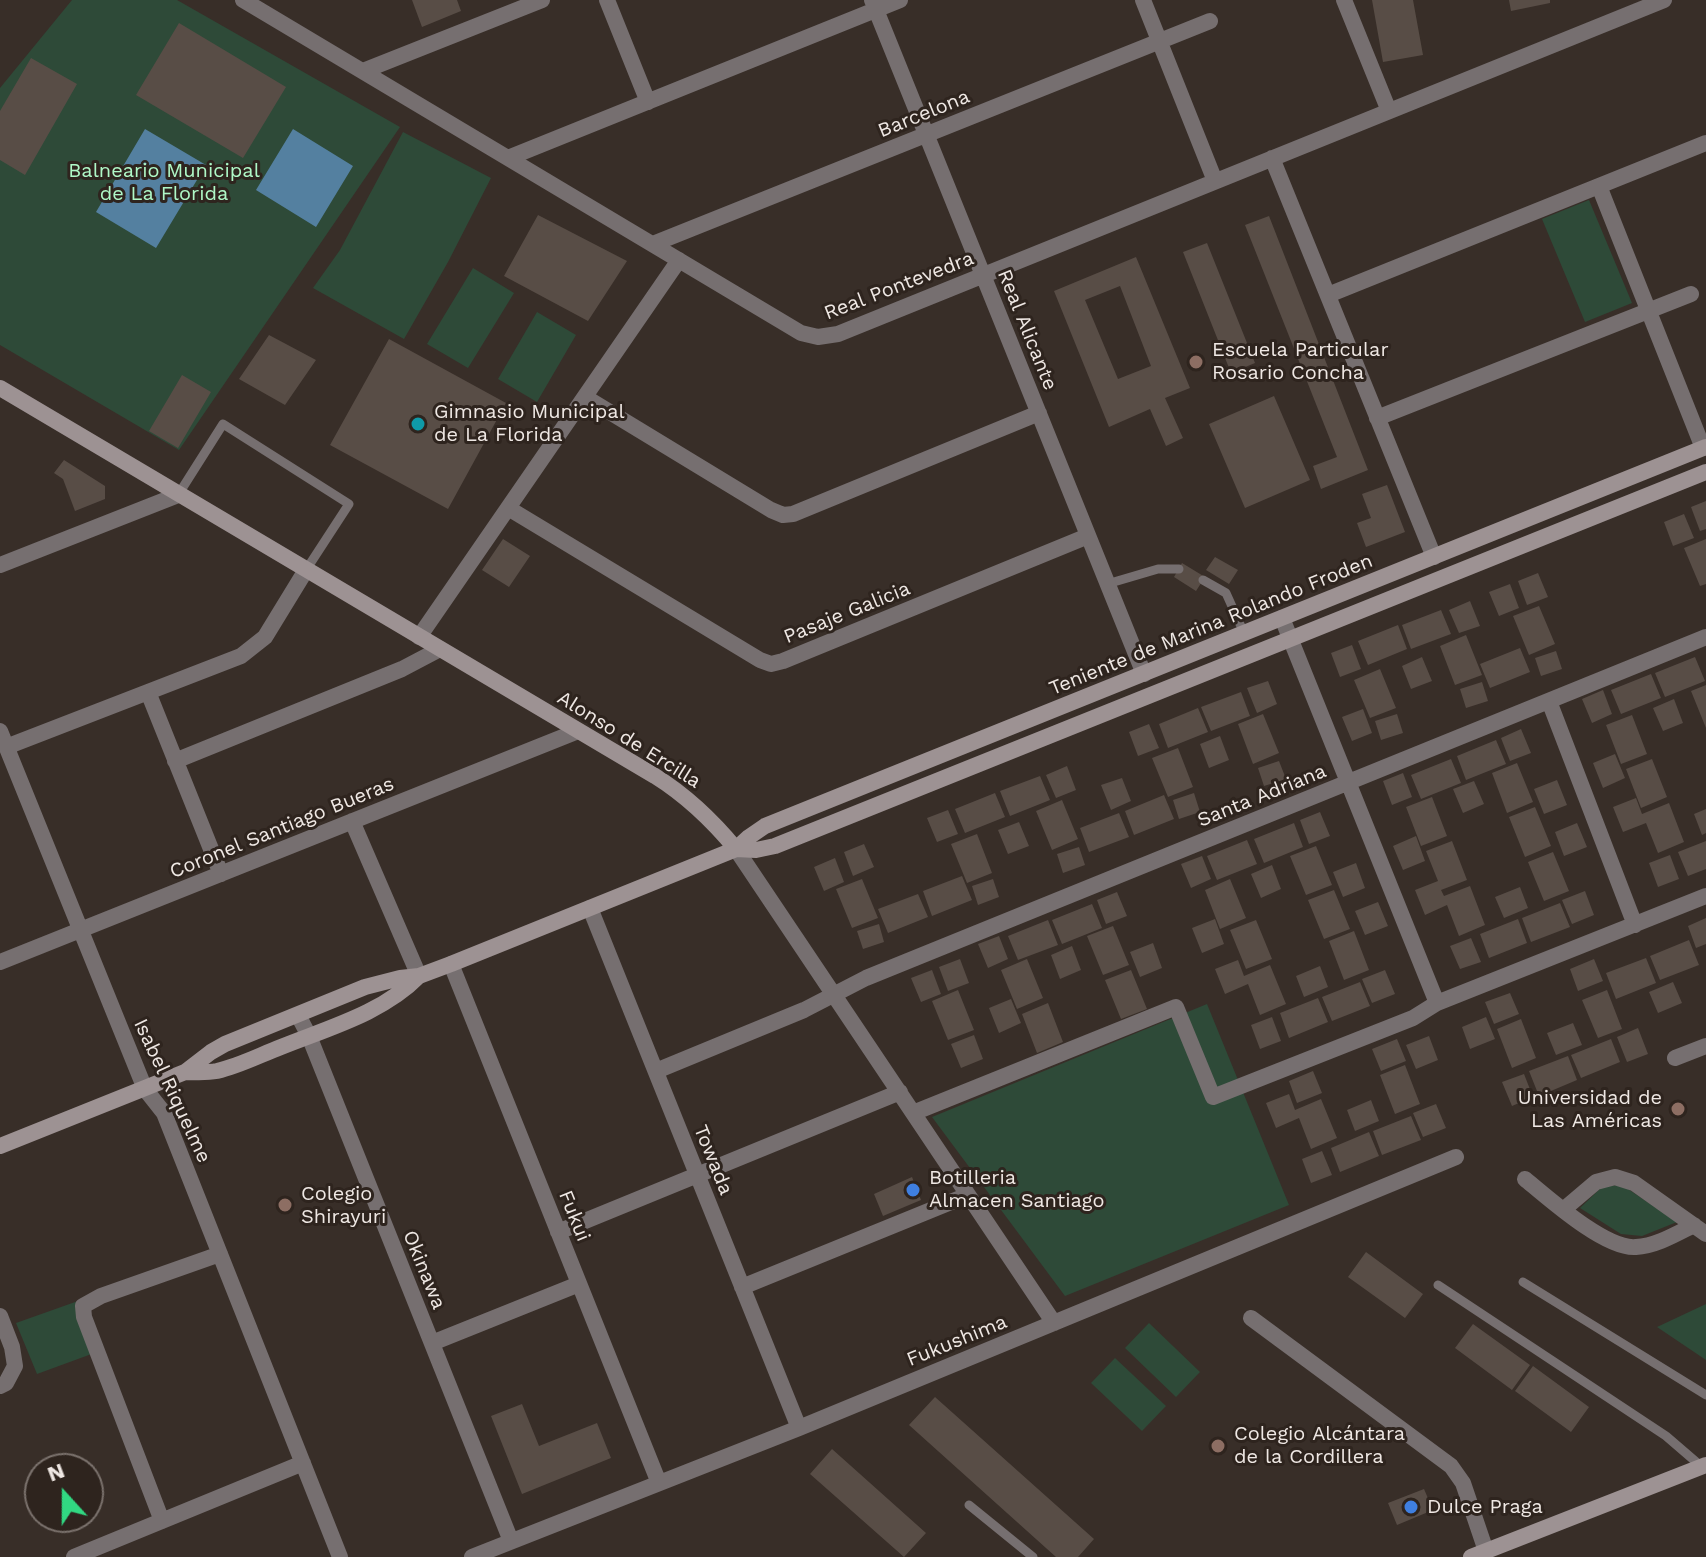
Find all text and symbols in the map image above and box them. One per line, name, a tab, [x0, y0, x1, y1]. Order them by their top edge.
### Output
street label: Barcelona	[875, 85, 973, 143]
park label: Balneario Municipal de La Florida	[68, 159, 260, 206]
street label: Real Pontevedra	[821, 246, 977, 326]
street label: Real Alicante	[992, 266, 1062, 394]
place label: Escuela Particular Rosario Concha	[1212, 338, 1389, 385]
marker: Escuela Particular Rosario Concha	[1187, 353, 1205, 371]
place label: Gimnasio Municipal de La Florida	[434, 400, 625, 447]
marker: Gimnasio Municipal de La Florida	[409, 415, 427, 433]
street label: Teniente de Marina Rolando Froden	[1046, 549, 1376, 701]
street label: Pasaje Galicia	[780, 577, 914, 649]
street label: Alonso de Ercilla	[553, 686, 705, 794]
street label: Santa Adriana	[1194, 759, 1330, 833]
street label: Coronel Santiago Bueras	[166, 772, 398, 884]
street label: Isabel Riquelme	[128, 1015, 216, 1167]
place label: Universidad de Las Américas	[1517, 1086, 1662, 1133]
marker: Universidad de Las Américas	[1669, 1100, 1687, 1118]
street label: Towada	[688, 1122, 738, 1198]
place label: Botilleria Almacen Santiago	[929, 1166, 1104, 1213]
marker: Botilleria Almacen Santiago	[904, 1181, 922, 1199]
place label: Colegio Shirayuri	[301, 1182, 386, 1229]
street label: Fukui	[553, 1187, 595, 1245]
marker: Colegio Shirayuri	[276, 1196, 294, 1214]
street label: Okinawa	[397, 1227, 451, 1313]
street label: Fukushima	[903, 1310, 1011, 1372]
place label: Colegio Alcántara de la Cordillera	[1234, 1422, 1405, 1469]
marker: Colegio Alcántara de la Cordillera	[1209, 1437, 1227, 1455]
north arrow	[24, 1453, 104, 1533]
text: N	[44, 1457, 68, 1487]
place label: Dulce Praga	[1427, 1495, 1543, 1519]
marker: Dulce Praga	[1402, 1498, 1420, 1516]

